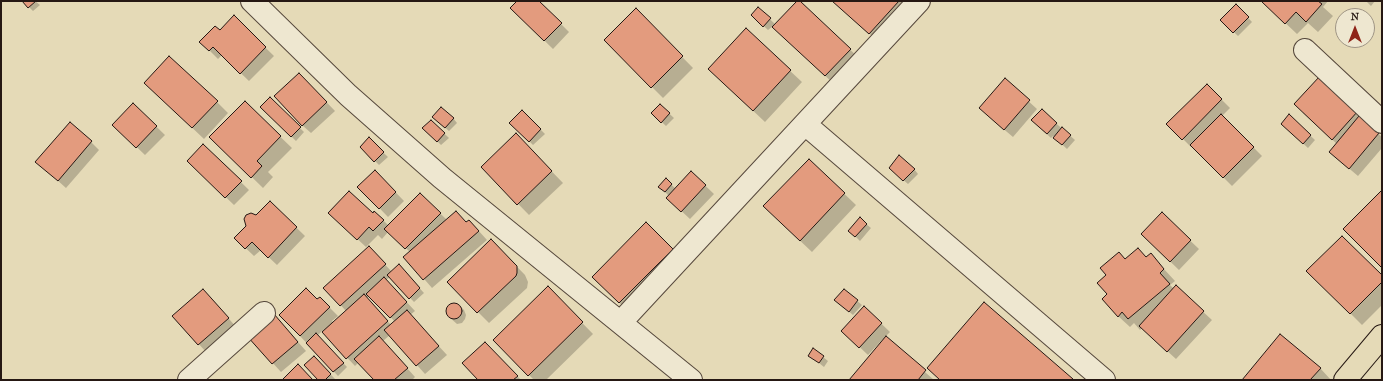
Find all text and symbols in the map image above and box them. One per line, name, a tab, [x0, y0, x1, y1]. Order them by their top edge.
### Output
north arrow	[1335, 8, 1375, 48]
text: N	[1351, 10, 1359, 23]

